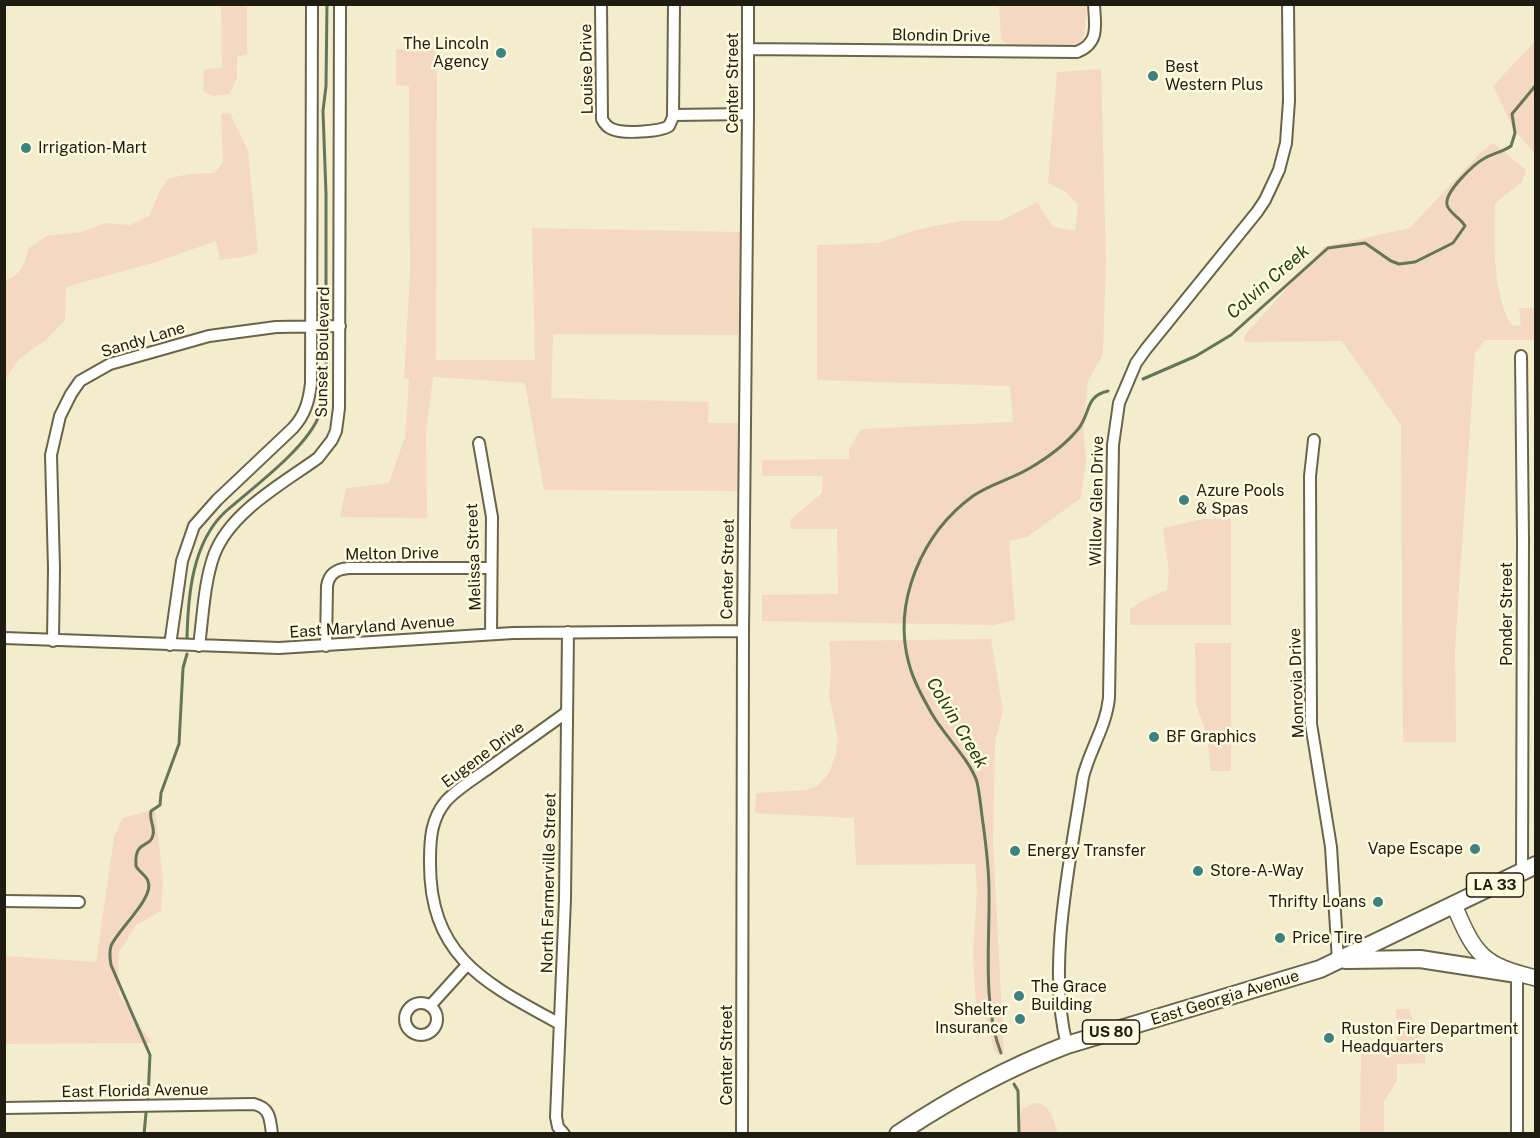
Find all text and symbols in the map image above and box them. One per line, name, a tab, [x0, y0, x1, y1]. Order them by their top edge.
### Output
street label: Louise Drive	[577, 24, 597, 114]
street label: Blondin Drive	[892, 26, 990, 46]
street label: Center Street	[723, 33, 743, 133]
place label: The Lincoln Agency	[403, 34, 489, 72]
marker: The Lincoln Agency	[494, 46, 508, 60]
place label: Best Western Plus	[1165, 57, 1263, 95]
marker: Best Western Plus	[1146, 69, 1160, 83]
place label: Irrigation-Mart	[38, 138, 147, 158]
marker: Irrigation-Mart	[19, 141, 33, 155]
water label: Colvin Creek	[1222, 240, 1314, 324]
street label: Sunset Boulevard	[312, 286, 334, 418]
street label: Sandy Lane	[99, 318, 187, 362]
street label: Willow Glen Drive	[1086, 436, 1108, 566]
place label: Azure Pools & Spas	[1196, 481, 1284, 519]
marker: Azure Pools & Spas	[1177, 493, 1191, 507]
street label: Melissa Street	[463, 503, 485, 611]
street label: Center Street	[718, 518, 738, 620]
street label: Melton Drive	[345, 544, 439, 564]
street label: Ponder Street	[1497, 562, 1517, 666]
street label: East Maryland Avenue	[289, 612, 455, 642]
street label: Monrovia Drive	[1285, 627, 1309, 739]
water label: Colvin Creek	[921, 674, 993, 772]
street label: Eugene Drive	[438, 718, 528, 792]
place label: BF Graphics	[1166, 727, 1256, 747]
marker: BF Graphics	[1147, 730, 1161, 744]
street label: North Farmerville Street	[538, 792, 560, 974]
place label: Vape Escape	[1368, 839, 1463, 859]
place label: Energy Transfer	[1027, 841, 1146, 861]
marker: Vape Escape	[1468, 842, 1482, 856]
marker: Energy Transfer	[1008, 844, 1022, 858]
place label: Store-A-Way	[1210, 861, 1304, 881]
marker: Store-A-Way	[1191, 864, 1205, 878]
road number: LA 33	[1466, 873, 1524, 897]
place label: Thrifty Loans	[1269, 892, 1366, 912]
marker: Thrifty Loans	[1371, 895, 1385, 909]
place label: Price Tire	[1292, 928, 1363, 948]
marker: Price Tire	[1273, 931, 1287, 945]
street label: East Georgia Avenue	[1149, 966, 1301, 1030]
place label: The Grace Building	[1031, 977, 1107, 1015]
marker: The Grace Building	[1012, 989, 1026, 1003]
place label: Shelter Insurance	[935, 1000, 1008, 1038]
street label: Center Street	[717, 1005, 737, 1105]
marker: Shelter Insurance	[1013, 1012, 1027, 1026]
place label: Ruston Fire Department Headquarters	[1341, 1019, 1518, 1057]
road number: US 80	[1082, 1020, 1140, 1044]
marker: Ruston Fire Department Headquarters	[1322, 1031, 1336, 1045]
street label: East Florida Avenue	[61, 1080, 209, 1102]

